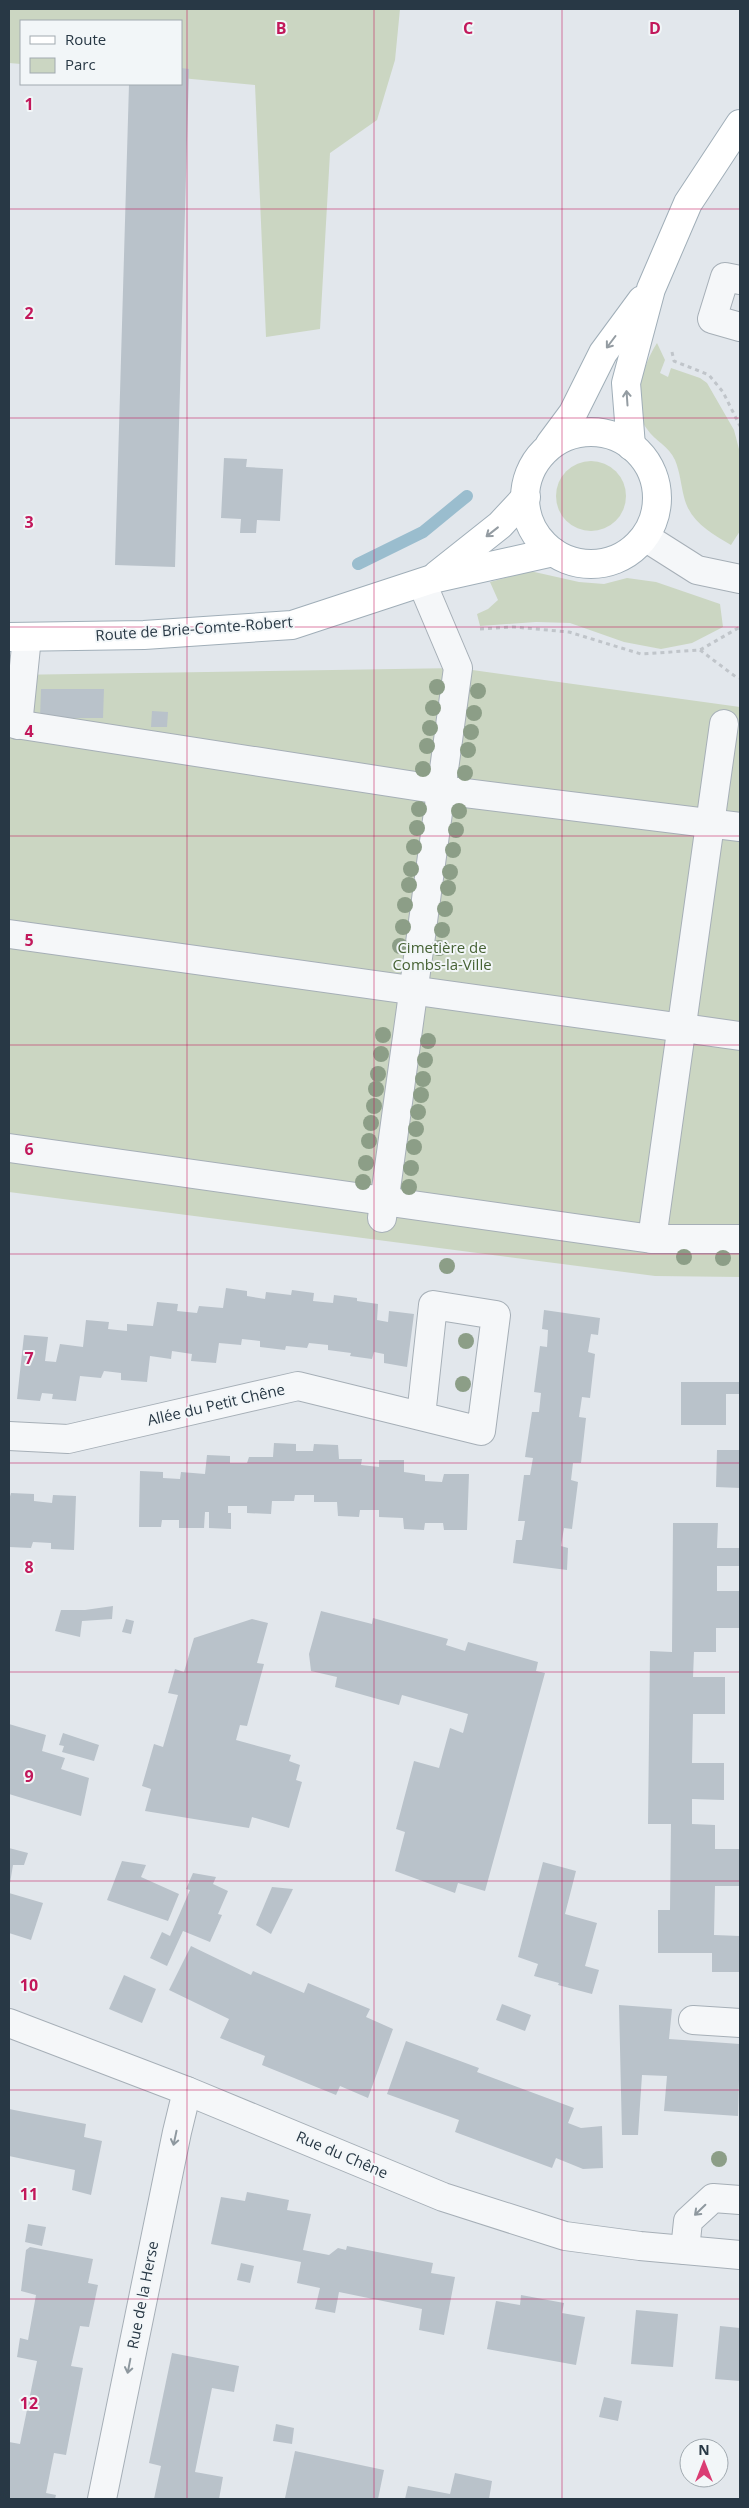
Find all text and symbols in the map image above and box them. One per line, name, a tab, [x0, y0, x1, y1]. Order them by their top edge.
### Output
text: B	[276, 17, 286, 39]
text: C	[463, 17, 473, 39]
text: D	[649, 17, 661, 39]
legend	[20, 20, 182, 85]
text: Route	[65, 29, 106, 49]
text: Parc	[65, 54, 96, 74]
text: 1	[24, 93, 34, 115]
text: 2	[24, 302, 34, 324]
one-way arrow	[606, 335, 616, 349]
one-way arrow	[623, 390, 632, 406]
text: 3	[24, 511, 34, 533]
one-way arrow	[486, 526, 499, 537]
street label: Route de Brie-Comte-Robert	[95, 611, 293, 645]
text: 4	[24, 720, 34, 742]
text: 5	[24, 929, 34, 951]
park label: Cimetière de Combs-la-Ville	[392, 937, 492, 974]
text: 6	[24, 1138, 34, 1160]
text: 7	[24, 1347, 34, 1369]
street label: Allée du Petit Chêne	[145, 1378, 287, 1430]
text: 8	[24, 1556, 34, 1578]
text: 9	[24, 1765, 34, 1787]
text: 10	[20, 1974, 38, 1996]
street label: Rue du Chêne	[293, 2126, 391, 2182]
one-way arrow	[170, 2130, 179, 2146]
text: 11	[20, 2183, 38, 2205]
one-way arrow	[694, 2204, 706, 2216]
street label: Rue de la Herse	[122, 2239, 162, 2350]
one-way arrow	[124, 2358, 133, 2374]
text: 12	[20, 2392, 38, 2414]
north arrow	[679, 2438, 729, 2488]
text: N	[698, 2440, 710, 2459]

